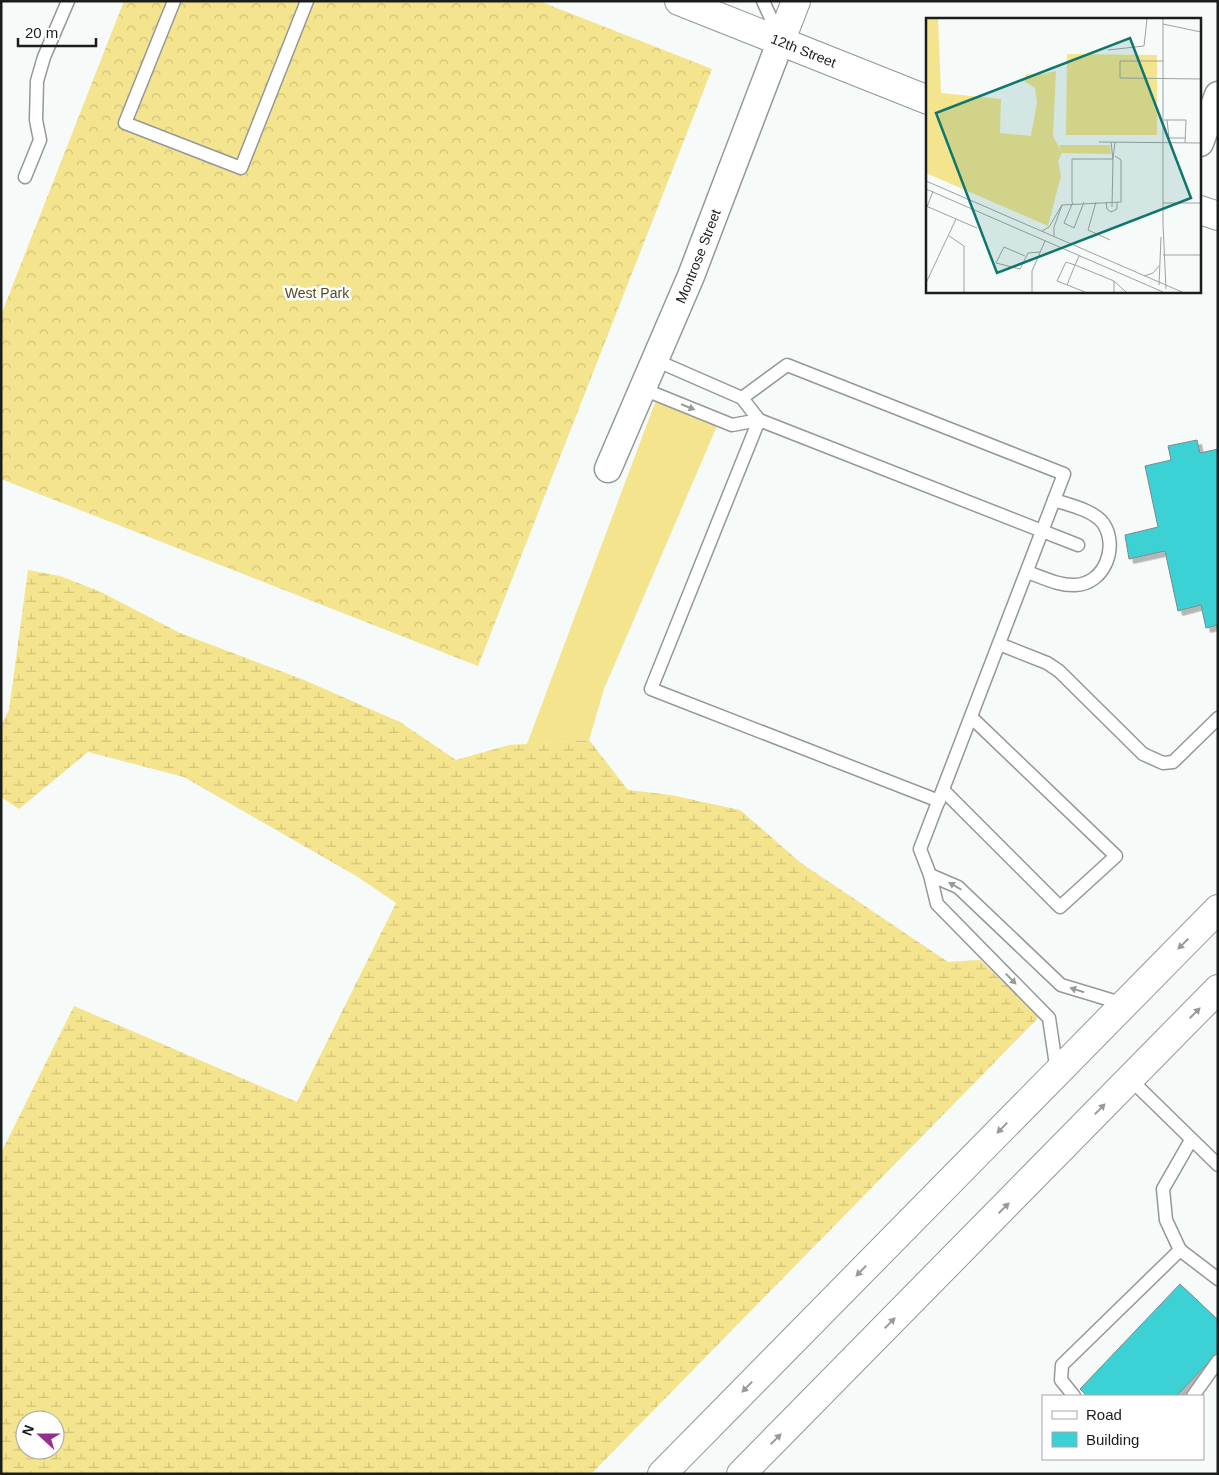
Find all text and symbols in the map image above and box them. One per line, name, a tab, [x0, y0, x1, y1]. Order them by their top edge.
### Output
scale bar	[18, 15, 95, 47]
inset map	[926, 18, 1202, 292]
text: 20 m	[25, 24, 58, 41]
street label: 12th Street	[769, 30, 838, 71]
street label: Montrose Street	[672, 207, 724, 306]
park label: West Park	[285, 285, 350, 301]
one-way arrow	[681, 404, 695, 412]
one-way arrow	[948, 882, 961, 891]
one-way arrow	[1178, 938, 1190, 950]
one-way arrow	[1005, 973, 1017, 985]
one-way arrow	[1070, 986, 1085, 994]
one-way arrow	[1188, 1007, 1200, 1019]
one-way arrow	[1094, 1103, 1106, 1115]
one-way arrow	[996, 1121, 1008, 1133]
one-way arrow	[998, 1202, 1010, 1214]
one-way arrow	[855, 1265, 867, 1277]
one-way arrow	[884, 1318, 896, 1330]
one-way arrow	[741, 1381, 753, 1393]
legend	[1042, 1395, 1204, 1460]
text: Road	[1086, 1406, 1122, 1423]
north arrow	[15, 1410, 65, 1460]
text: N	[19, 1423, 37, 1438]
text: Building	[1086, 1431, 1139, 1448]
one-way arrow	[769, 1433, 781, 1445]

